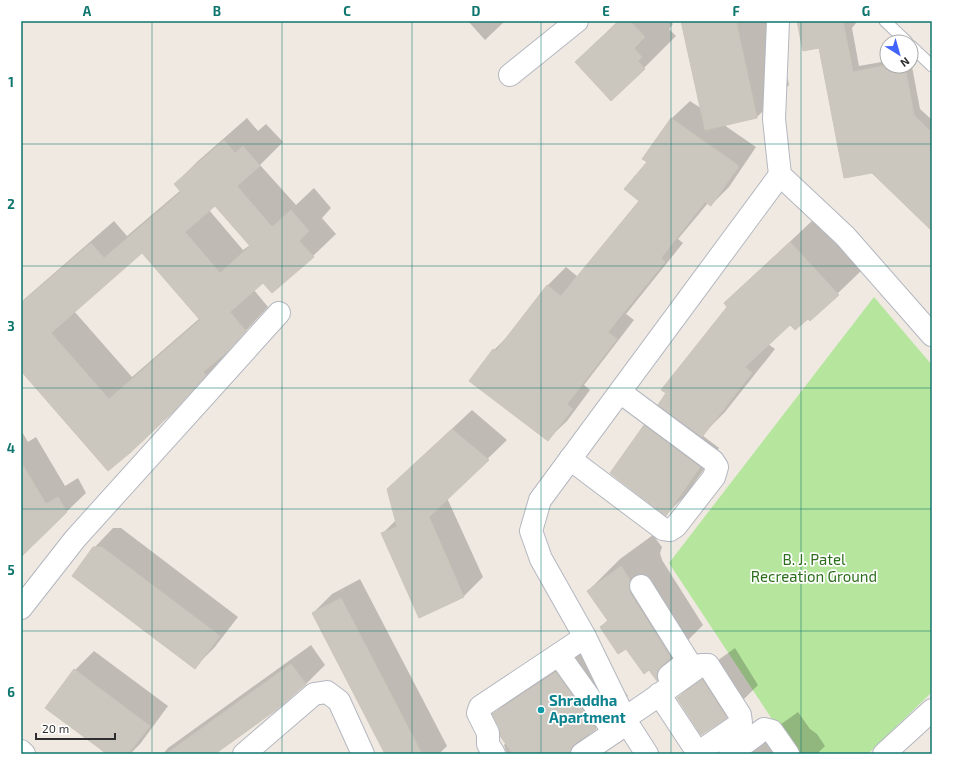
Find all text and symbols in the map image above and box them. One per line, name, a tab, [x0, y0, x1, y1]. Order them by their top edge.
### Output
text: A	[83, 3, 92, 19]
text: B	[213, 3, 221, 19]
text: C	[343, 3, 351, 19]
text: D	[472, 3, 481, 19]
text: E	[602, 3, 610, 19]
text: F	[732, 3, 740, 19]
text: G	[862, 3, 870, 19]
north arrow	[879, 34, 919, 74]
text: N	[898, 55, 912, 70]
text: 1	[8, 74, 14, 90]
text: 2	[7, 196, 15, 212]
text: 3	[7, 318, 15, 334]
text: 4	[7, 440, 15, 456]
park label: B. J. Patel Recreation Ground	[751, 550, 877, 585]
text: 5	[7, 562, 15, 578]
text: 6	[7, 684, 15, 700]
place label: Shraddha Apartment	[549, 691, 626, 726]
marker: Shraddha Apartment	[536, 705, 546, 715]
scale bar	[36, 715, 115, 741]
text: 20 m	[42, 721, 69, 735]

